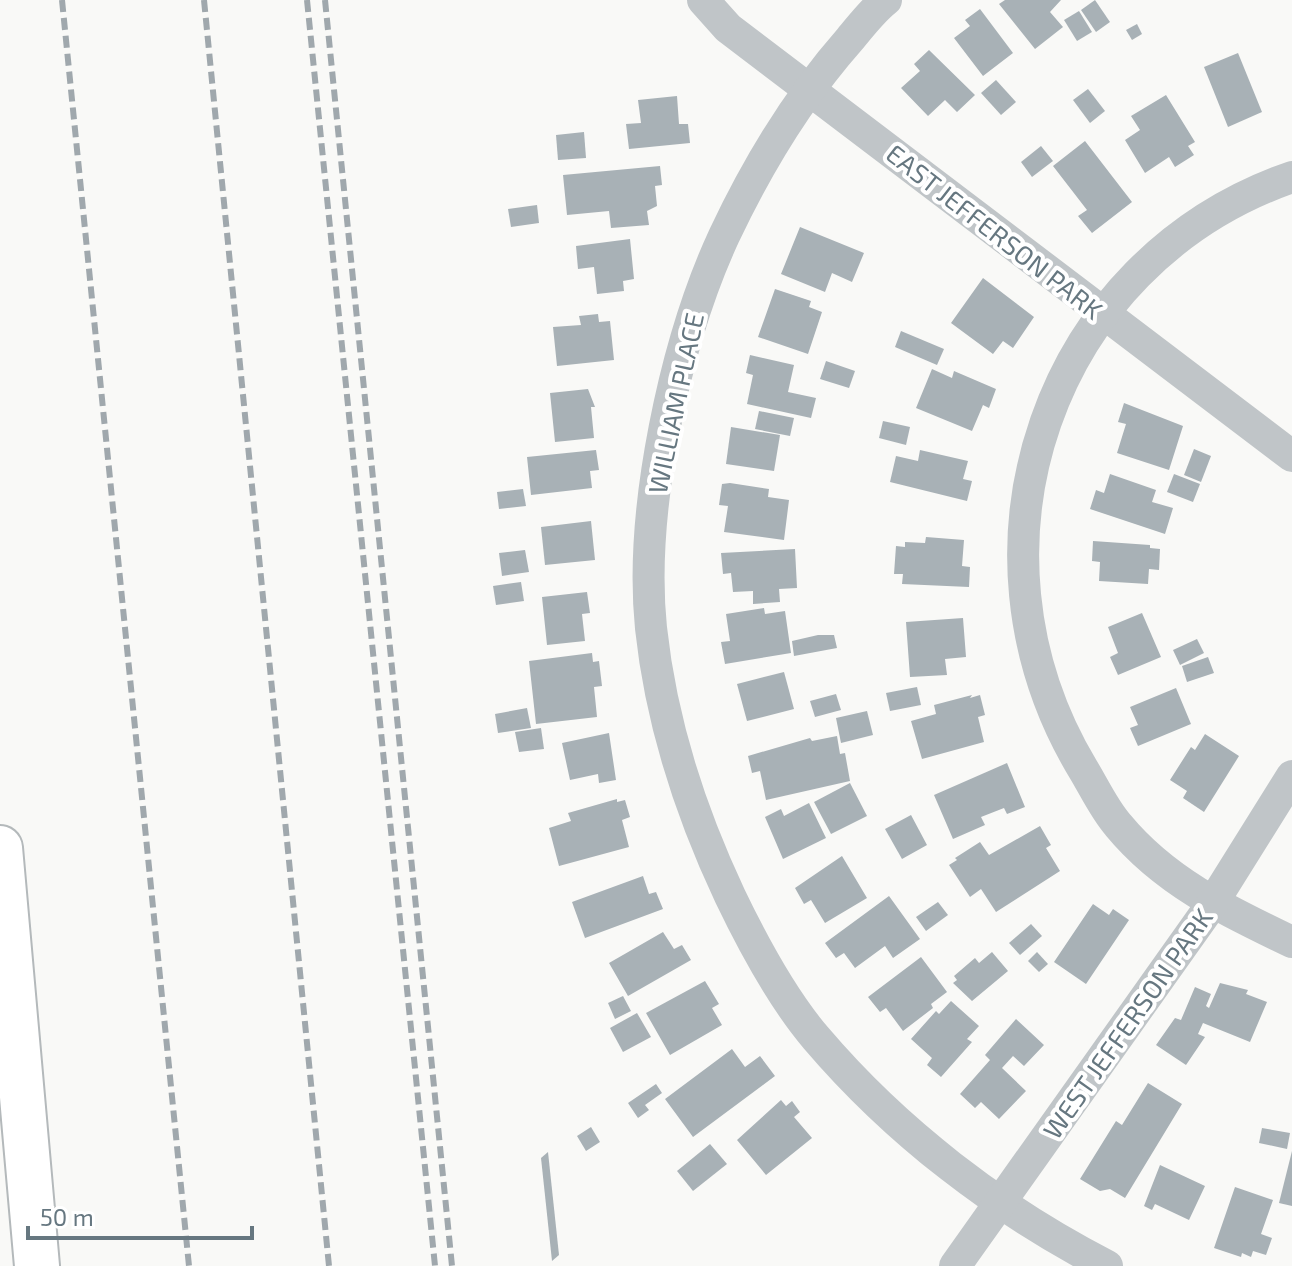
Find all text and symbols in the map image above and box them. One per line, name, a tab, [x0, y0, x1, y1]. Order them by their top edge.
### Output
street label: EAST JEFFERSON PARK	[881, 137, 1109, 325]
street label: WILLIAM PLACE	[641, 310, 709, 496]
street label: WEST JEFFERSON PARK	[1036, 902, 1218, 1144]
scale bar	[28, 1190, 252, 1240]
text: 50 m	[40, 1202, 94, 1231]

